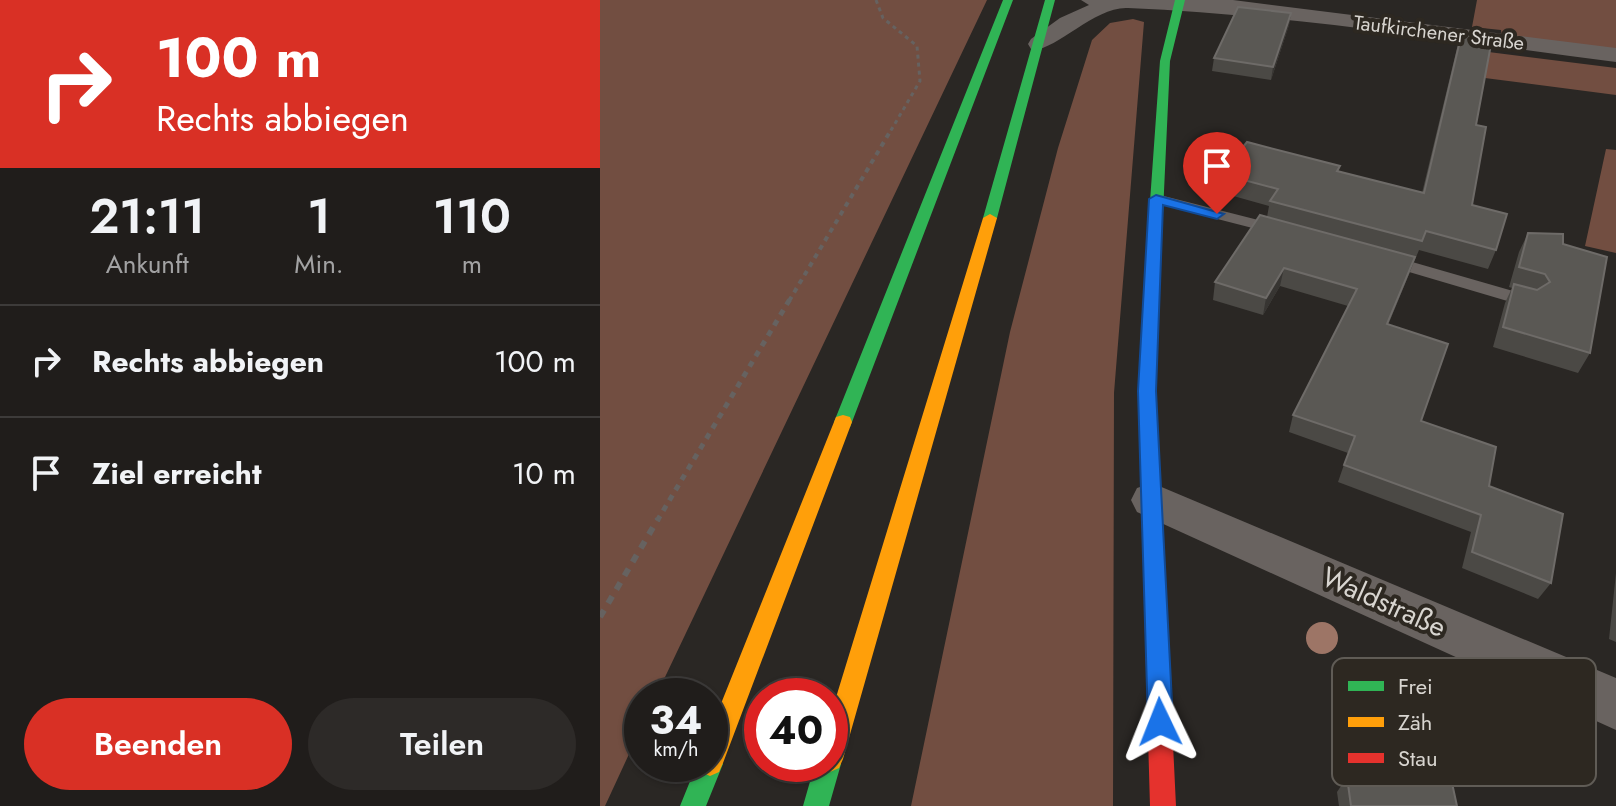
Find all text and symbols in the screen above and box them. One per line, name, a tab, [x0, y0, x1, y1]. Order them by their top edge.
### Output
street label: Taufkirchener Straße	[1352, 8, 1526, 58]
text: 100 m	[156, 17, 321, 98]
icon: right	[24, 32, 128, 136]
text: Rechts abbiegen	[156, 92, 409, 144]
pin	[1183, 132, 1251, 214]
icon: arrive	[1195, 144, 1239, 188]
text: 21:11	[89, 182, 205, 251]
text: 1	[307, 182, 331, 251]
text: 110	[433, 182, 511, 251]
text: Ankunft	[106, 245, 189, 283]
text: Min.	[294, 245, 344, 283]
text: m	[462, 245, 482, 283]
icon: right	[24, 339, 68, 383]
text: Rechts abbiegen	[92, 340, 324, 383]
text: 100 m	[494, 340, 576, 383]
icon: arrive	[24, 451, 68, 495]
text: Ziel erreicht	[92, 452, 261, 495]
text: 10 m	[512, 452, 576, 495]
street label: Waldstraße	[1315, 556, 1453, 648]
legend	[1332, 658, 1596, 786]
text: Frei	[1398, 670, 1433, 702]
speed limit sign: 40	[744, 678, 848, 782]
position arrow	[1118, 680, 1202, 764]
text: 34	[650, 691, 702, 749]
button: Beenden	[24, 698, 292, 790]
button: Teilen	[308, 698, 576, 790]
text: Zäh	[1398, 706, 1432, 738]
text: km/h	[653, 735, 699, 764]
text: Stau	[1398, 742, 1437, 774]

